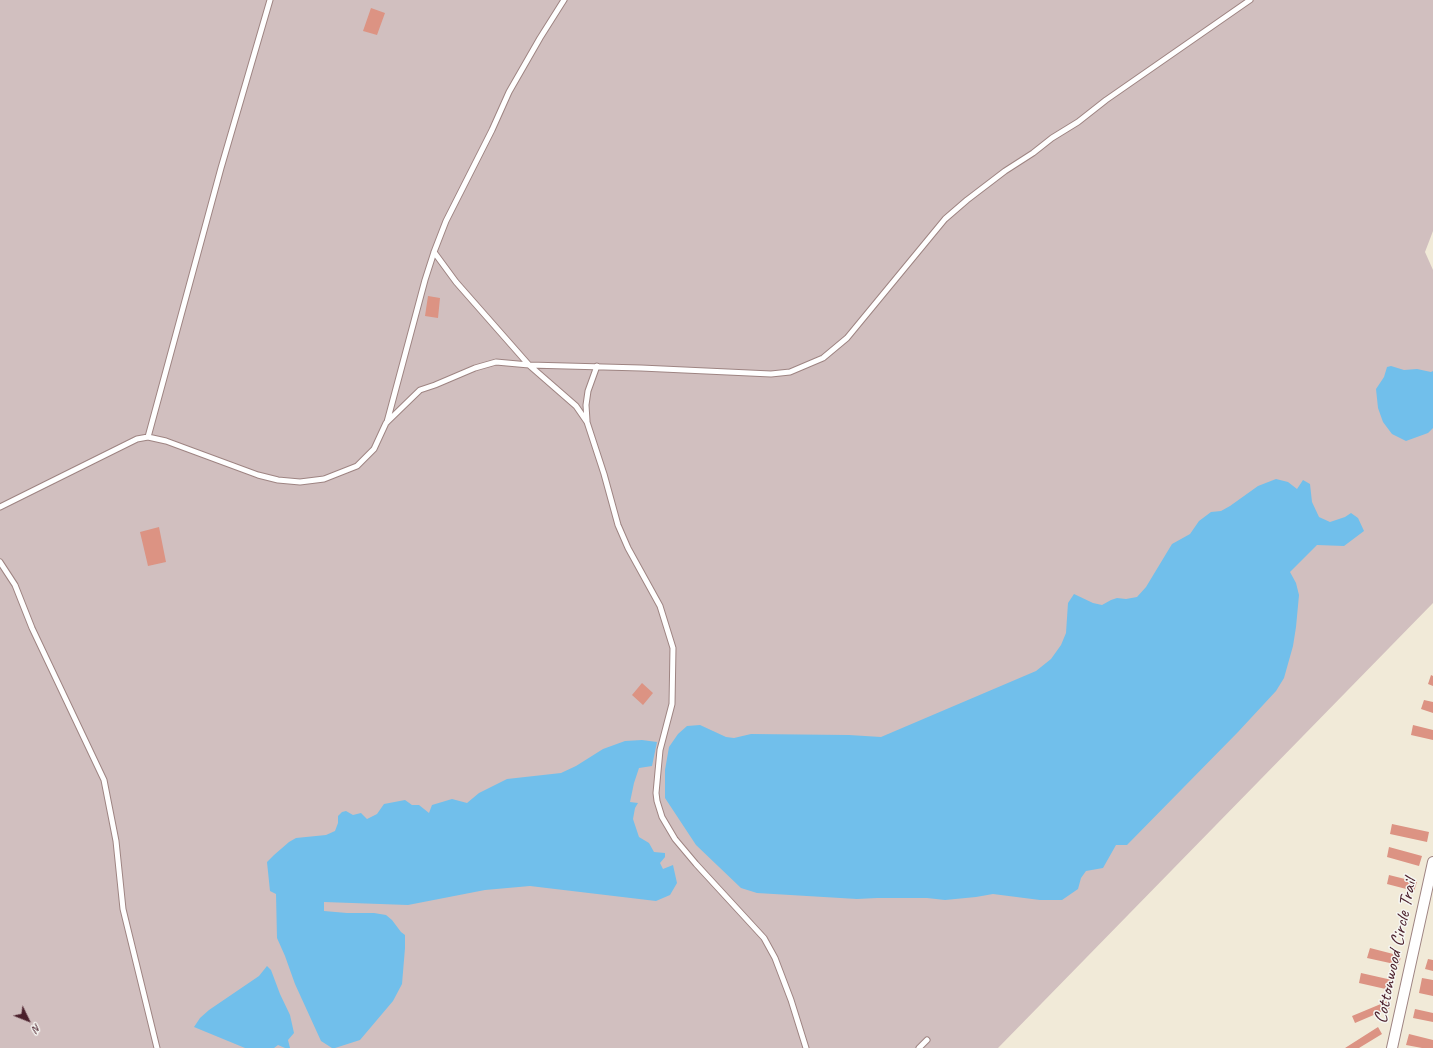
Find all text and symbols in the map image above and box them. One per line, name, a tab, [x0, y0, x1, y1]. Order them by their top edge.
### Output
street label: Cottonwood Circle Trail	[1369, 876, 1423, 1026]
north arrow	[8, 1000, 48, 1040]
text: N	[29, 1021, 44, 1035]

